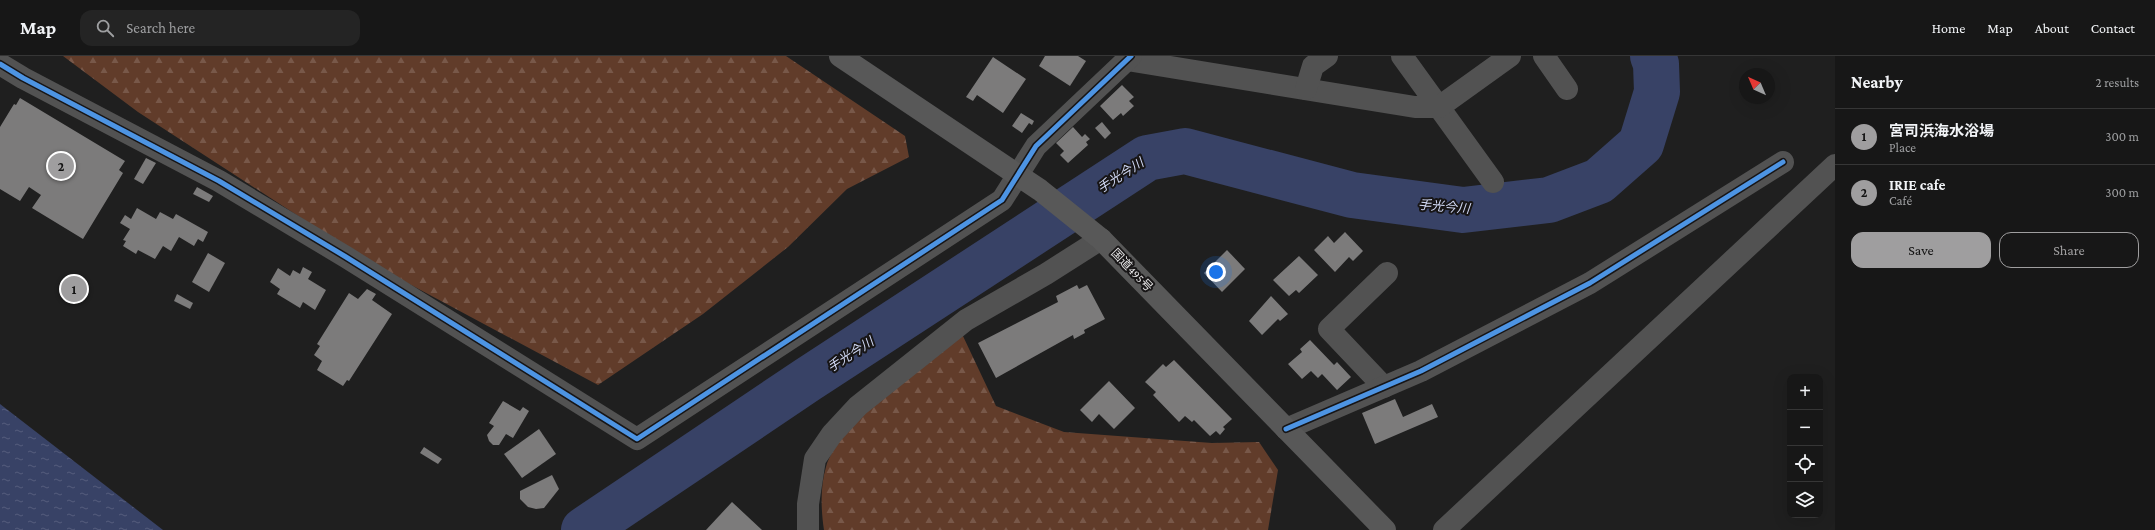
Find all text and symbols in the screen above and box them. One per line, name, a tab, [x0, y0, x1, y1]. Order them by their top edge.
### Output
search box	[80, 10, 360, 46]
text: Map	[20, 17, 56, 38]
icon: search	[94, 17, 116, 39]
text: Search here	[126, 20, 195, 36]
text: Home	[1932, 20, 1965, 36]
text: Map	[1987, 20, 2013, 36]
text: About	[2035, 20, 2069, 36]
text: Contact	[2091, 20, 2135, 36]
north arrow	[1739, 68, 1775, 104]
text: Nearby	[1851, 73, 1903, 92]
text: 2 results	[2096, 75, 2139, 90]
text: 宮司浜海水浴場	[1889, 123, 1994, 139]
text: 1	[1862, 129, 1866, 144]
text: 300 m	[2105, 129, 2139, 144]
text: Place	[1889, 140, 1916, 155]
pin: 2	[48, 151, 74, 181]
water label: 手光今川	[1094, 154, 1148, 196]
text: IRIE cafe	[1889, 177, 1945, 193]
text: 2	[1861, 185, 1867, 200]
text: 300 m	[2105, 185, 2139, 200]
text: Café	[1889, 193, 1912, 208]
water label: 手光今川	[1417, 197, 1472, 216]
button: Save	[1851, 232, 1991, 268]
button: Share	[1999, 232, 2139, 268]
street label: 国道495号	[1108, 246, 1156, 294]
your location	[1206, 262, 1226, 282]
pin: 1	[61, 274, 87, 304]
water label: 手光今川	[824, 333, 878, 375]
map controls	[1787, 374, 1823, 518]
button: +	[1787, 374, 1823, 410]
button: −	[1787, 410, 1823, 446]
button: locate	[1787, 446, 1823, 482]
button: layers	[1787, 482, 1823, 518]

